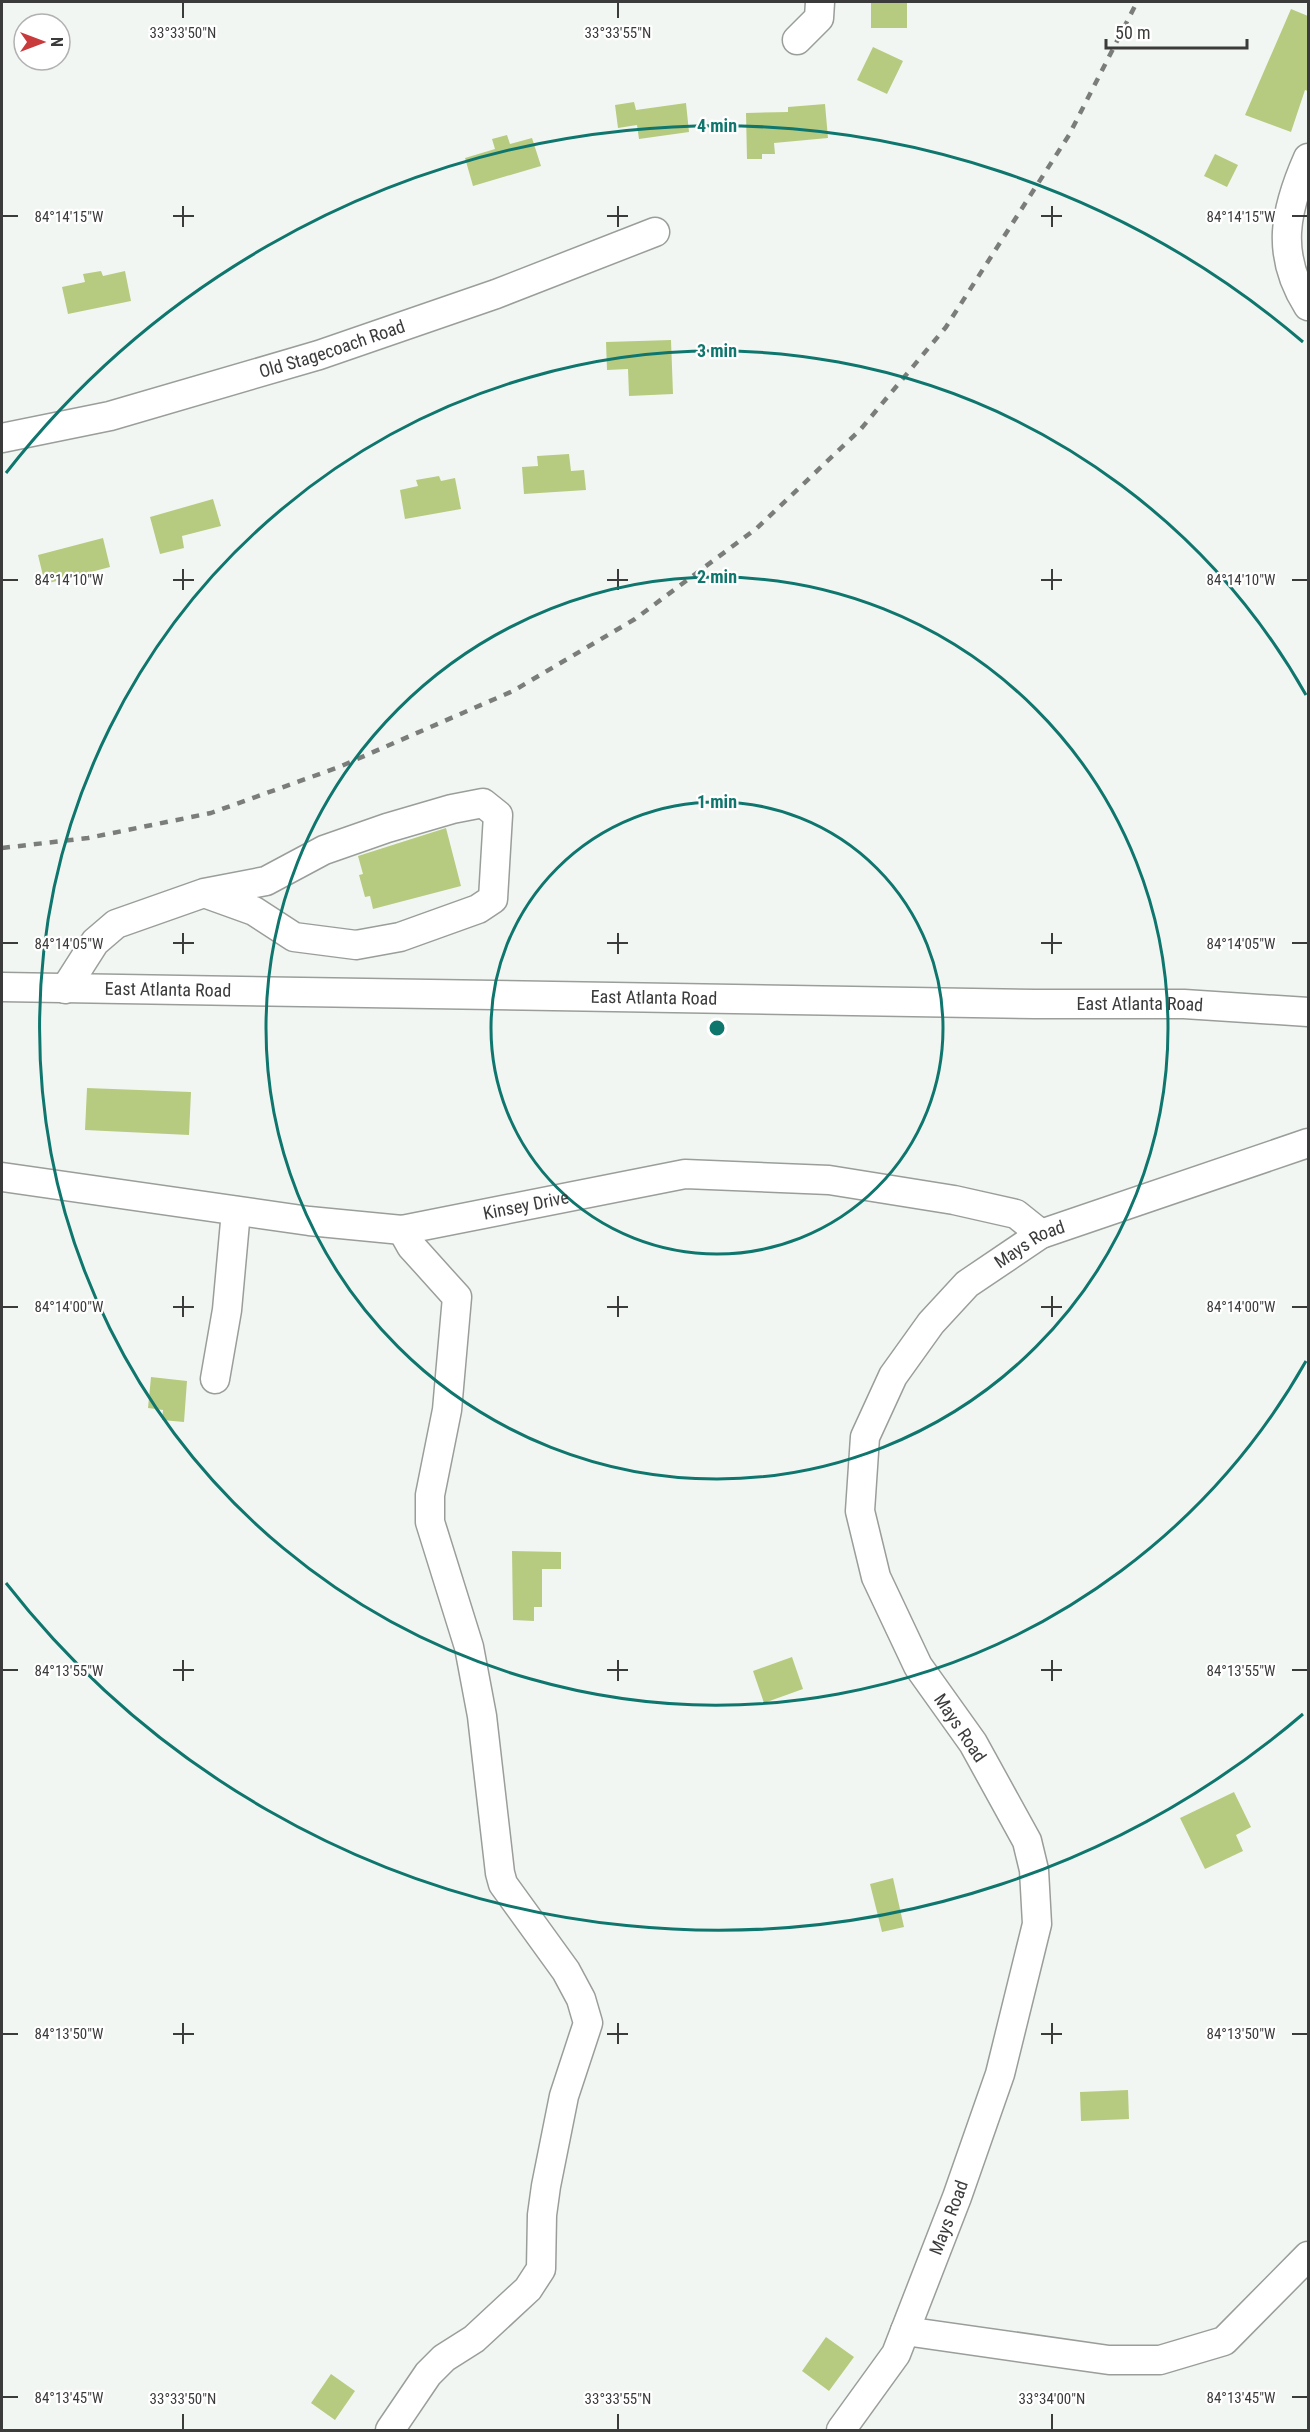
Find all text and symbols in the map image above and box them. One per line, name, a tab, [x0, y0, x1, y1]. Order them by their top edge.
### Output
north arrow	[12, 12, 72, 72]
scale bar	[1106, 12, 1247, 50]
text: 50 m	[1115, 22, 1150, 43]
text: 33°33'50"N	[150, 24, 216, 42]
text: 33°33'55"N	[585, 24, 651, 42]
text: N	[47, 37, 66, 47]
text: 4 min	[697, 115, 737, 136]
text: 84°14'15"W	[35, 208, 104, 226]
text: 84°14'15"W	[1207, 208, 1276, 226]
street label: Old Stagecoach Road	[256, 315, 407, 382]
text: 3 min	[697, 340, 737, 361]
text: 2 min	[697, 566, 737, 587]
text: 84°14'10"W	[35, 571, 104, 589]
text: 84°14'10"W	[1207, 571, 1276, 589]
text: 1 min	[697, 791, 737, 812]
text: 84°14'05"W	[35, 935, 104, 953]
text: 84°14'05"W	[1207, 935, 1276, 953]
street label: East Atlanta Road	[105, 978, 231, 1001]
street label: East Atlanta Road	[590, 986, 717, 1009]
street label: East Atlanta Road	[1077, 993, 1204, 1015]
centre of rings	[707, 1018, 727, 1038]
street label: Kinsey Drive	[481, 1186, 571, 1224]
street label: Mays Road	[990, 1216, 1067, 1272]
text: 84°14'00"W	[35, 1298, 104, 1316]
text: 84°14'00"W	[1207, 1298, 1276, 1316]
text: 84°13'55"W	[35, 1662, 104, 1680]
text: 84°13'55"W	[1207, 1662, 1276, 1680]
street label: Mays Road	[930, 1689, 991, 1766]
text: 84°13'50"W	[35, 2025, 104, 2043]
text: 84°13'50"W	[1207, 2025, 1276, 2043]
street label: Mays Road	[925, 2177, 972, 2258]
text: 84°13'45"W	[35, 2389, 104, 2407]
text: 84°13'45"W	[1207, 2389, 1276, 2407]
text: 33°33'50"N	[150, 2390, 216, 2408]
text: 33°33'55"N	[585, 2390, 651, 2408]
text: 33°34'00"N	[1019, 2390, 1085, 2408]

